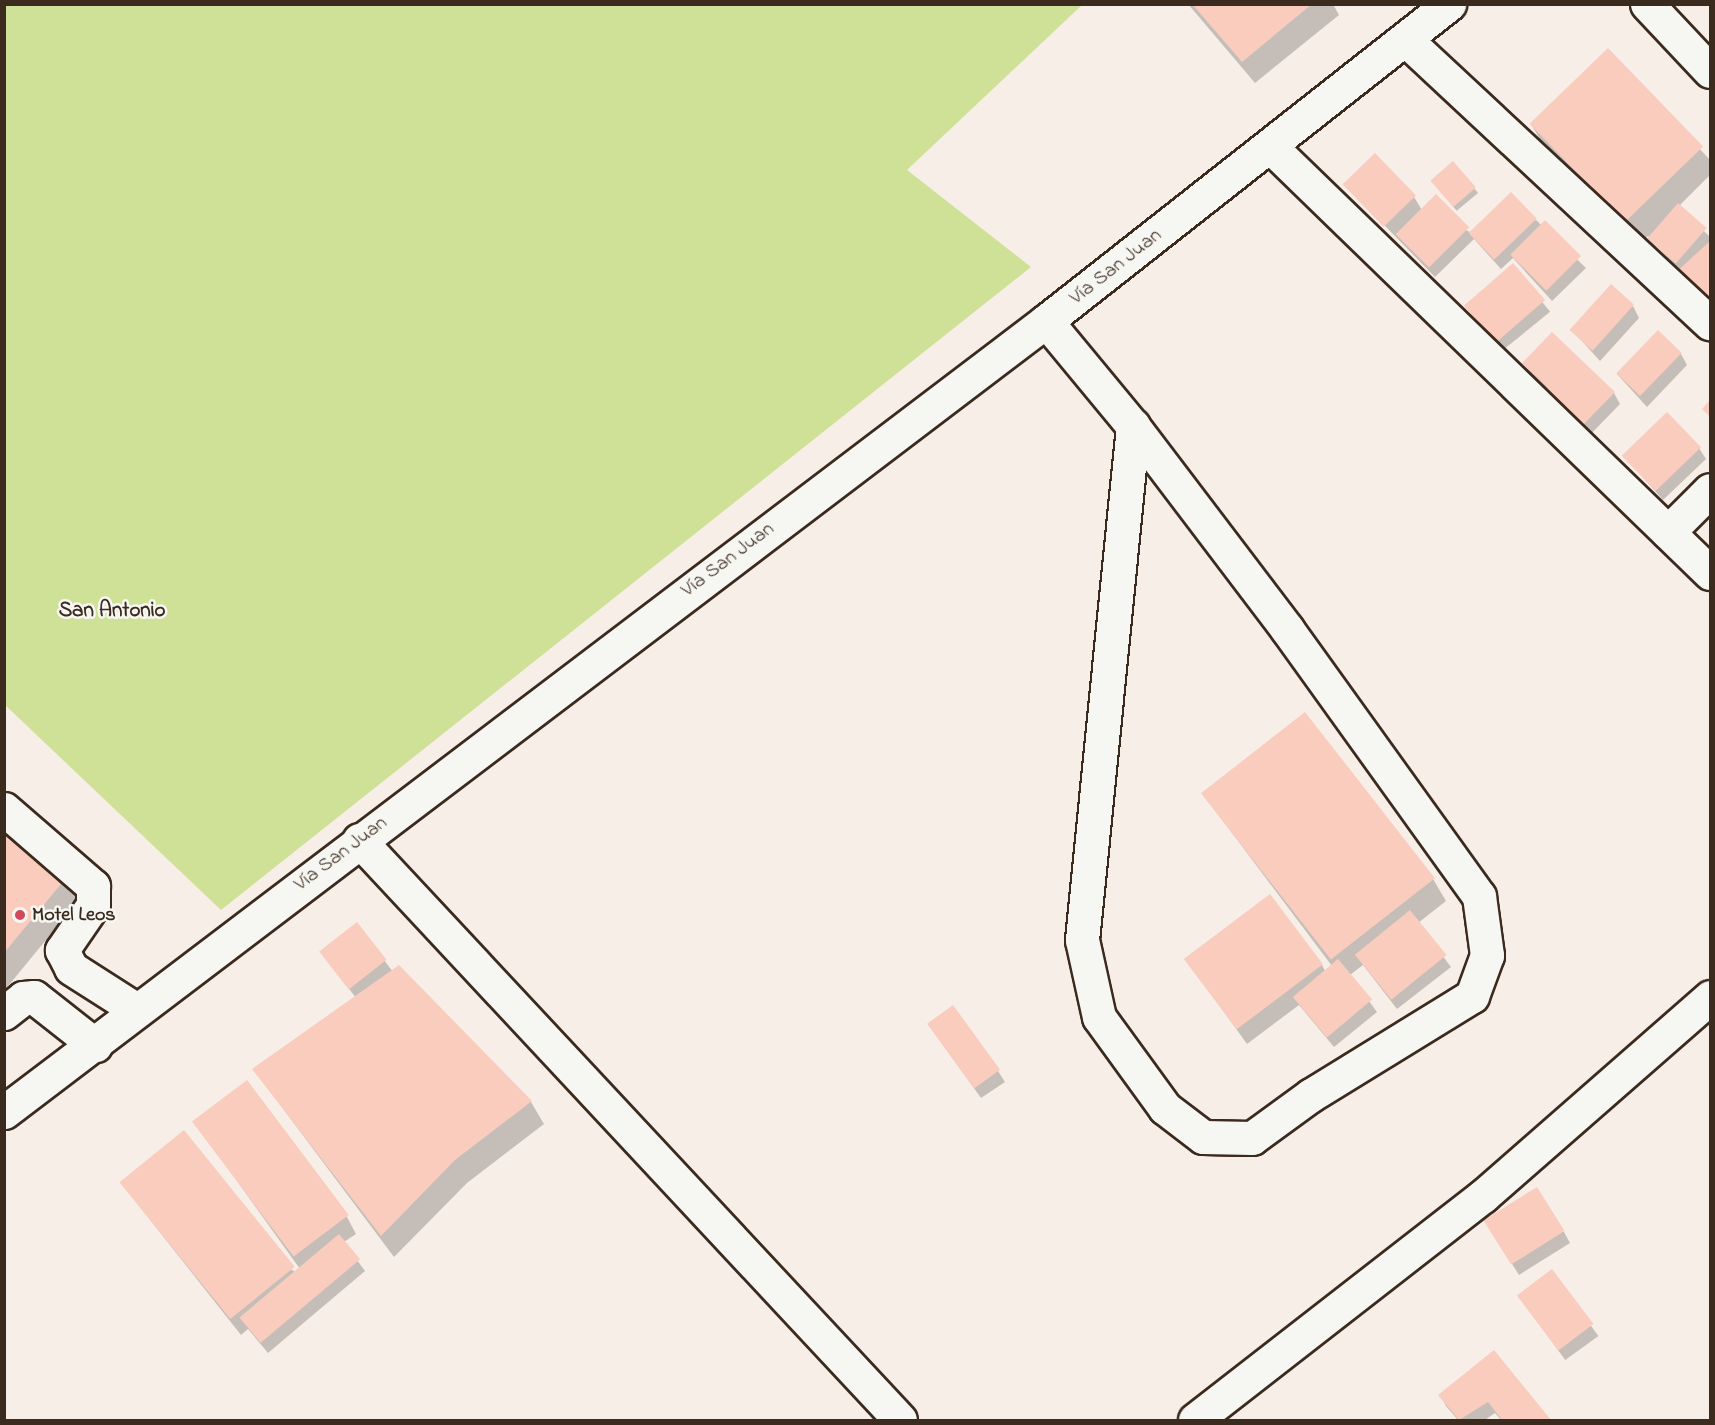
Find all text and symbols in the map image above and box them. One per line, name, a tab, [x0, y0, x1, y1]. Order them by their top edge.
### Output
street label: Vía San Juan	[1065, 224, 1167, 310]
street label: Vía San Juan	[677, 517, 779, 603]
district label: San Antonio	[59, 598, 165, 624]
street label: Vía San Juan	[290, 811, 392, 897]
place label: Motel Leos	[32, 903, 116, 927]
marker: Motel Leos	[13, 908, 27, 922]

